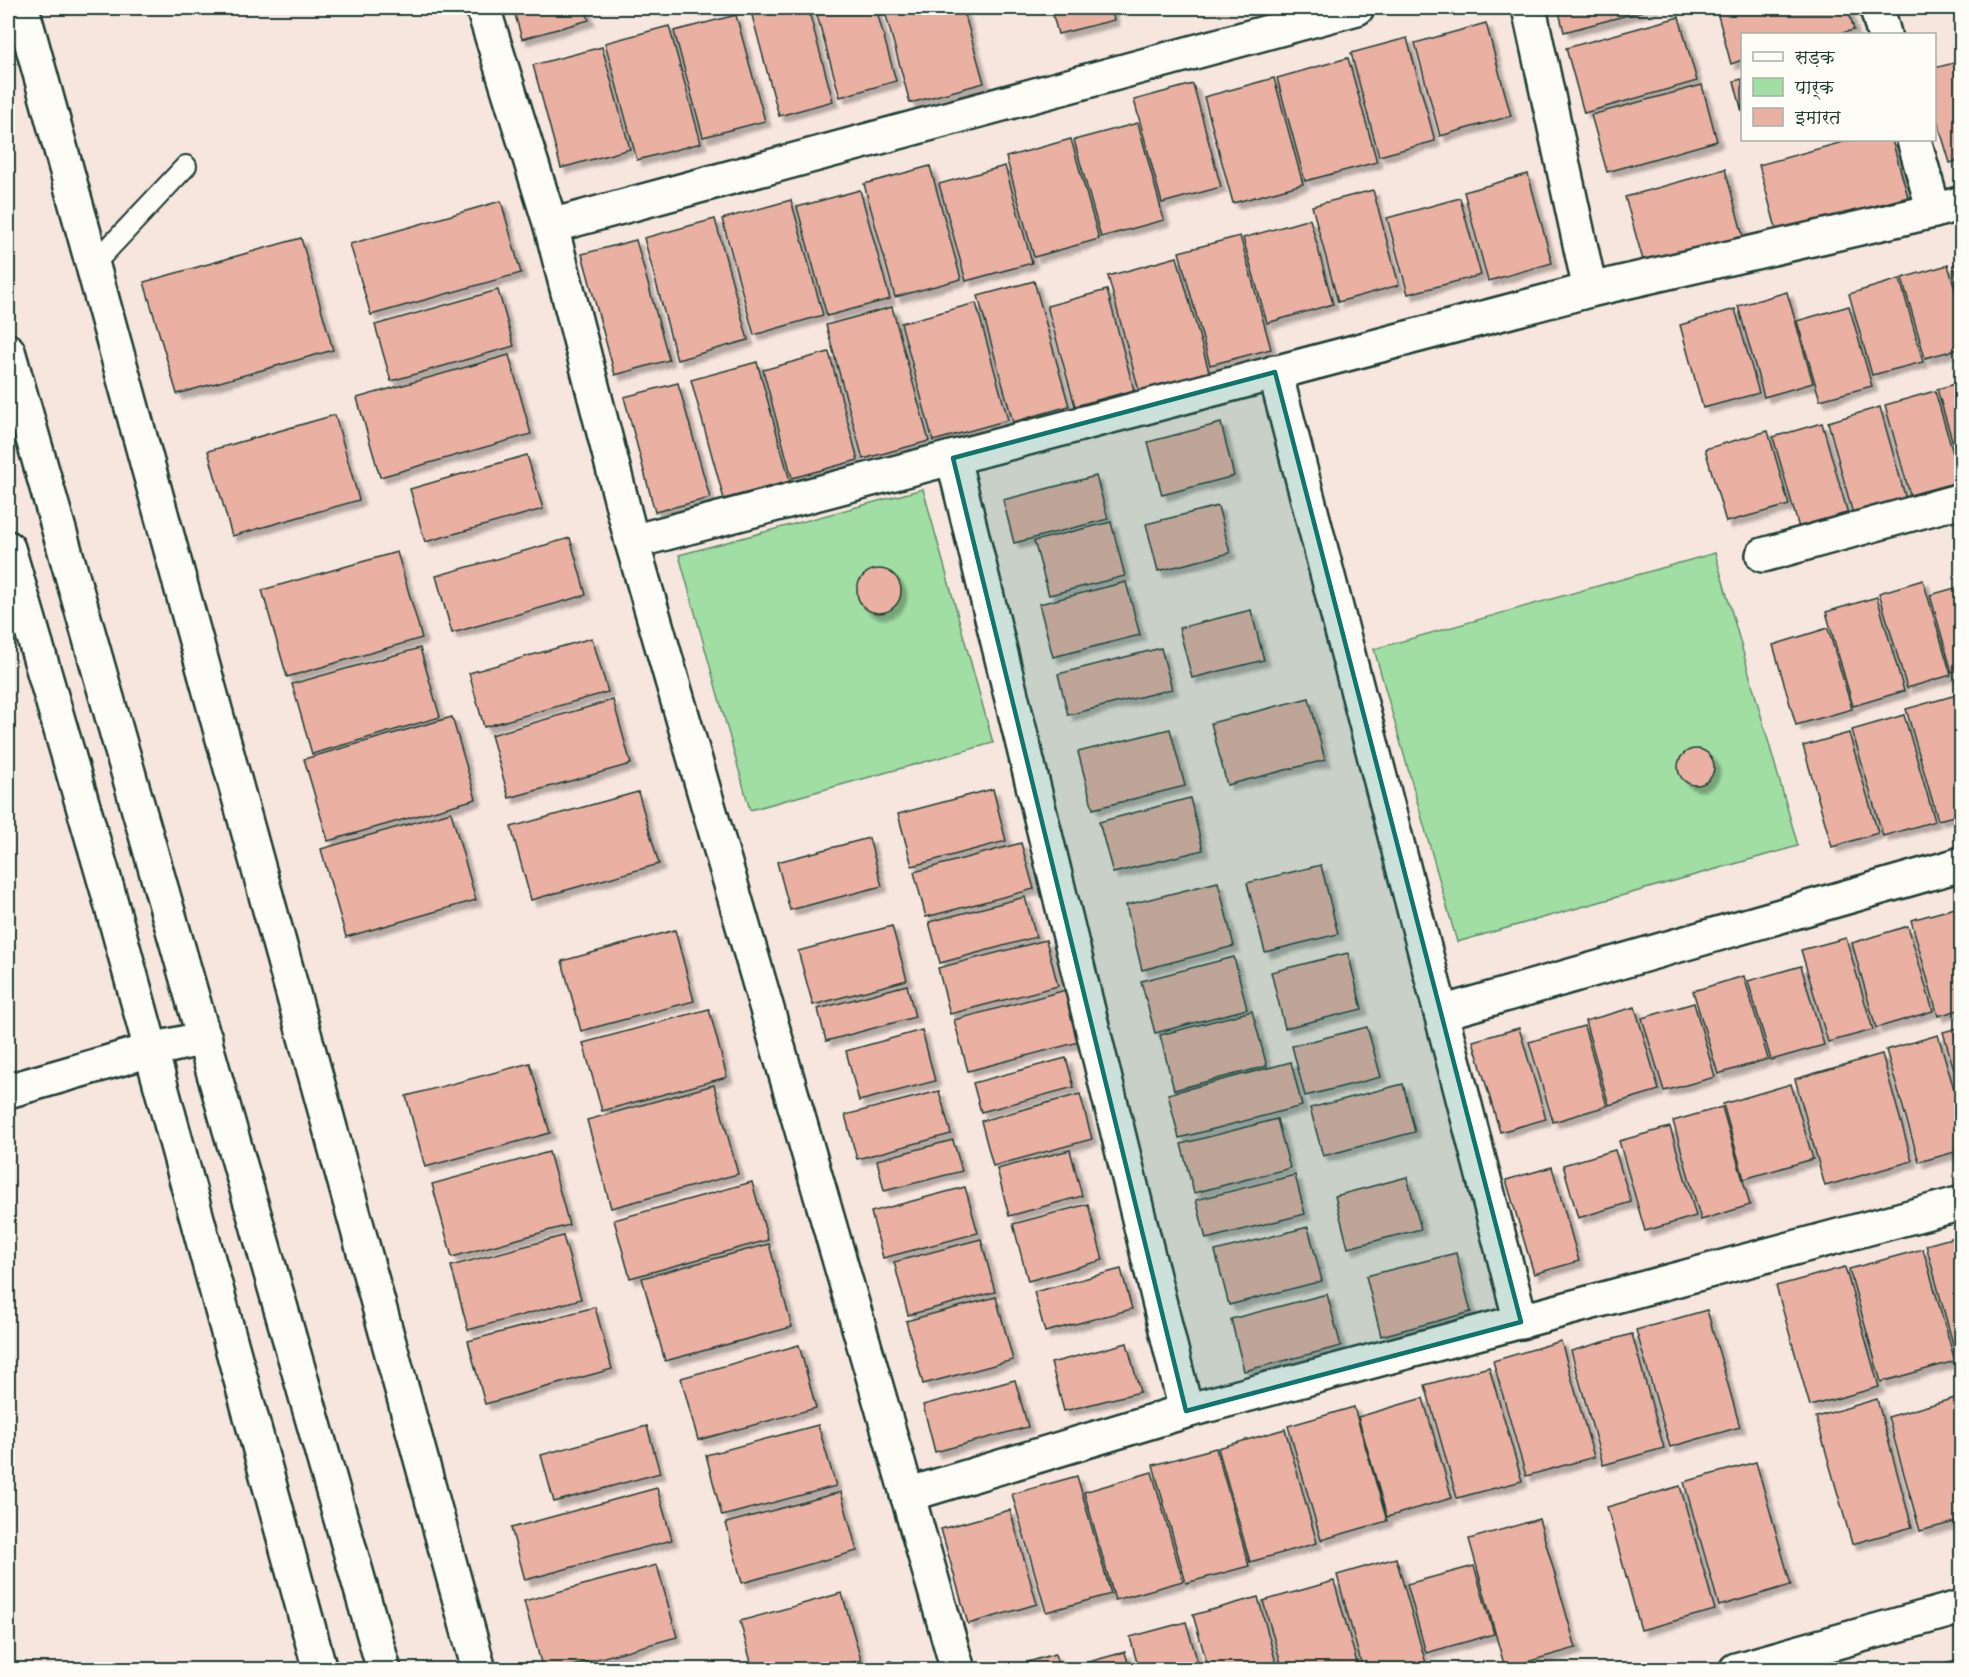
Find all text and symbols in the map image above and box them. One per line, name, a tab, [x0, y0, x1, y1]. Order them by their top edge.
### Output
legend	[1741, 33, 1936, 141]
text: सड़क	[1794, 47, 1836, 72]
text: पार्क	[1794, 77, 1835, 102]
text: इमारत	[1794, 107, 1841, 132]

